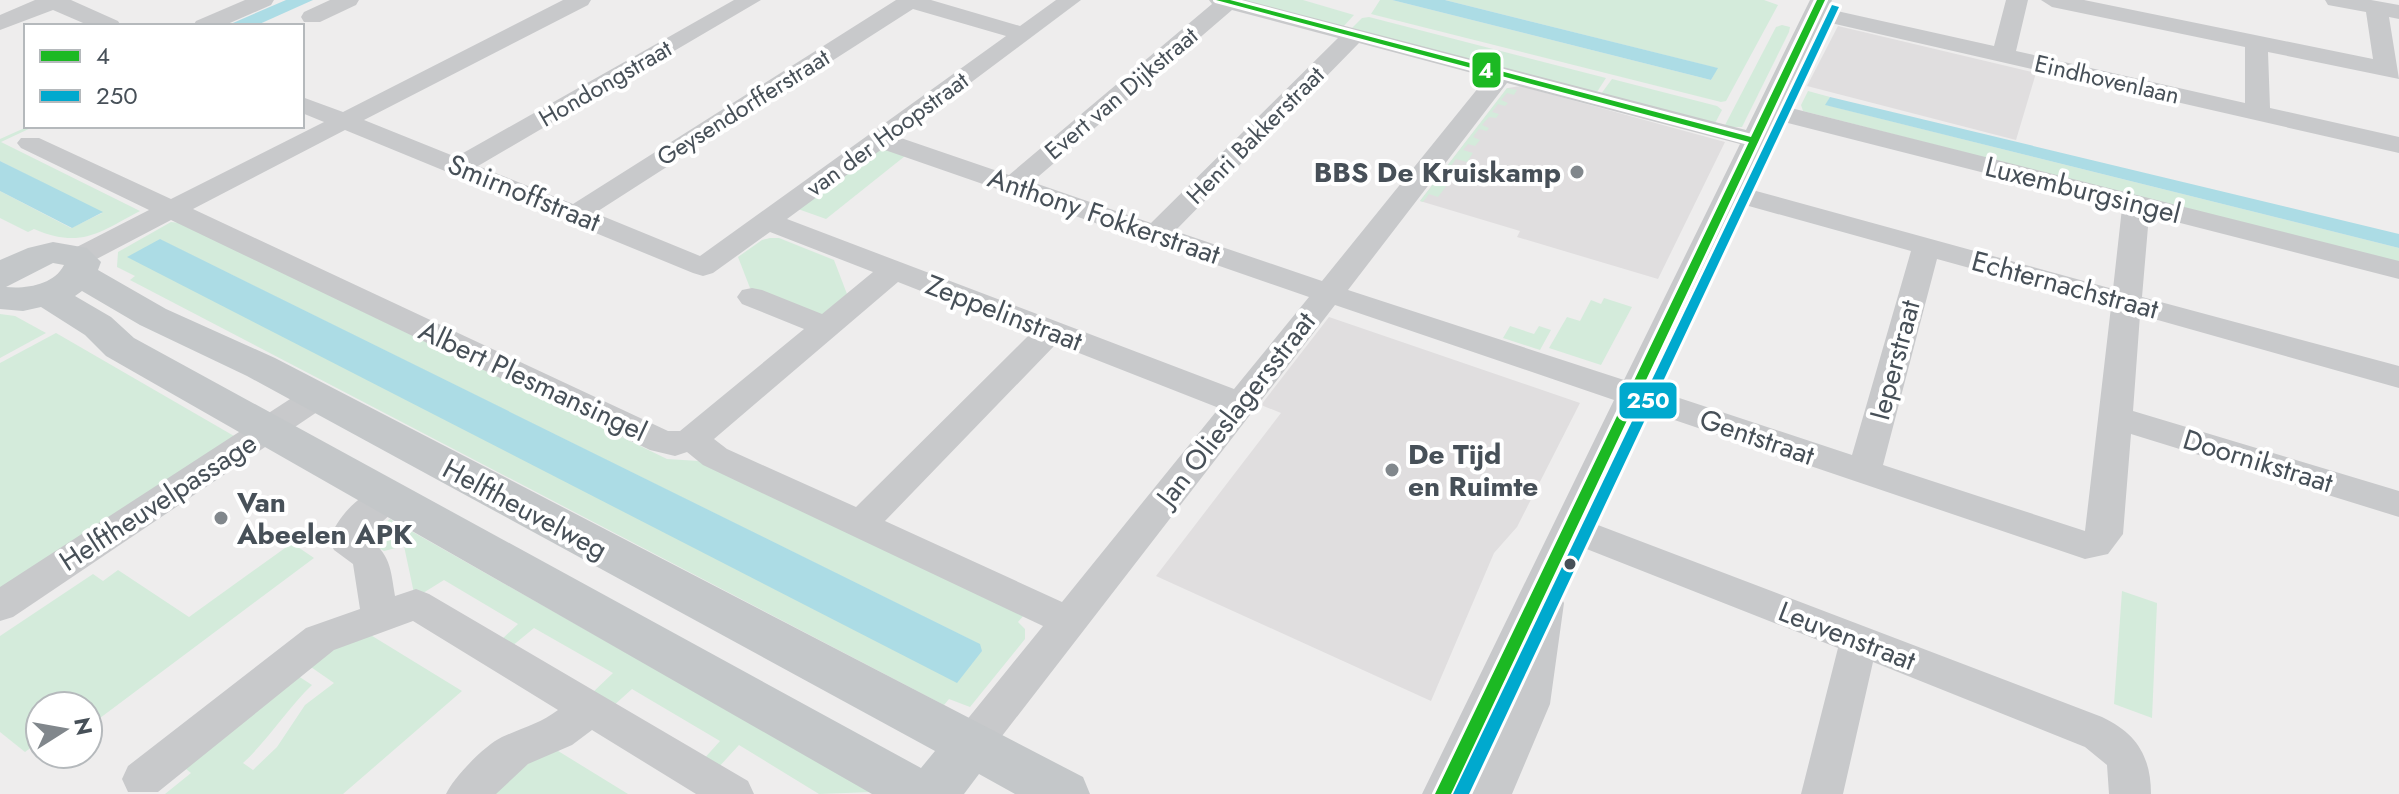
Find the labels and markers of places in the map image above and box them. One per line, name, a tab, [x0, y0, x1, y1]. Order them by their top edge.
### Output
place label: BBS De Kruiskamp	[1314, 152, 1561, 193]
marker: BBS De Kruiskamp	[1568, 163, 1586, 181]
place label: De Tijd en Ruimte	[1408, 434, 1538, 507]
marker: De Tijd en Ruimte	[1383, 461, 1401, 479]
place label: Van Abeelen APK	[236, 482, 413, 555]
marker: Van Abeelen APK	[212, 509, 230, 527]
unlabelled marker	[1562, 556, 1578, 572]

